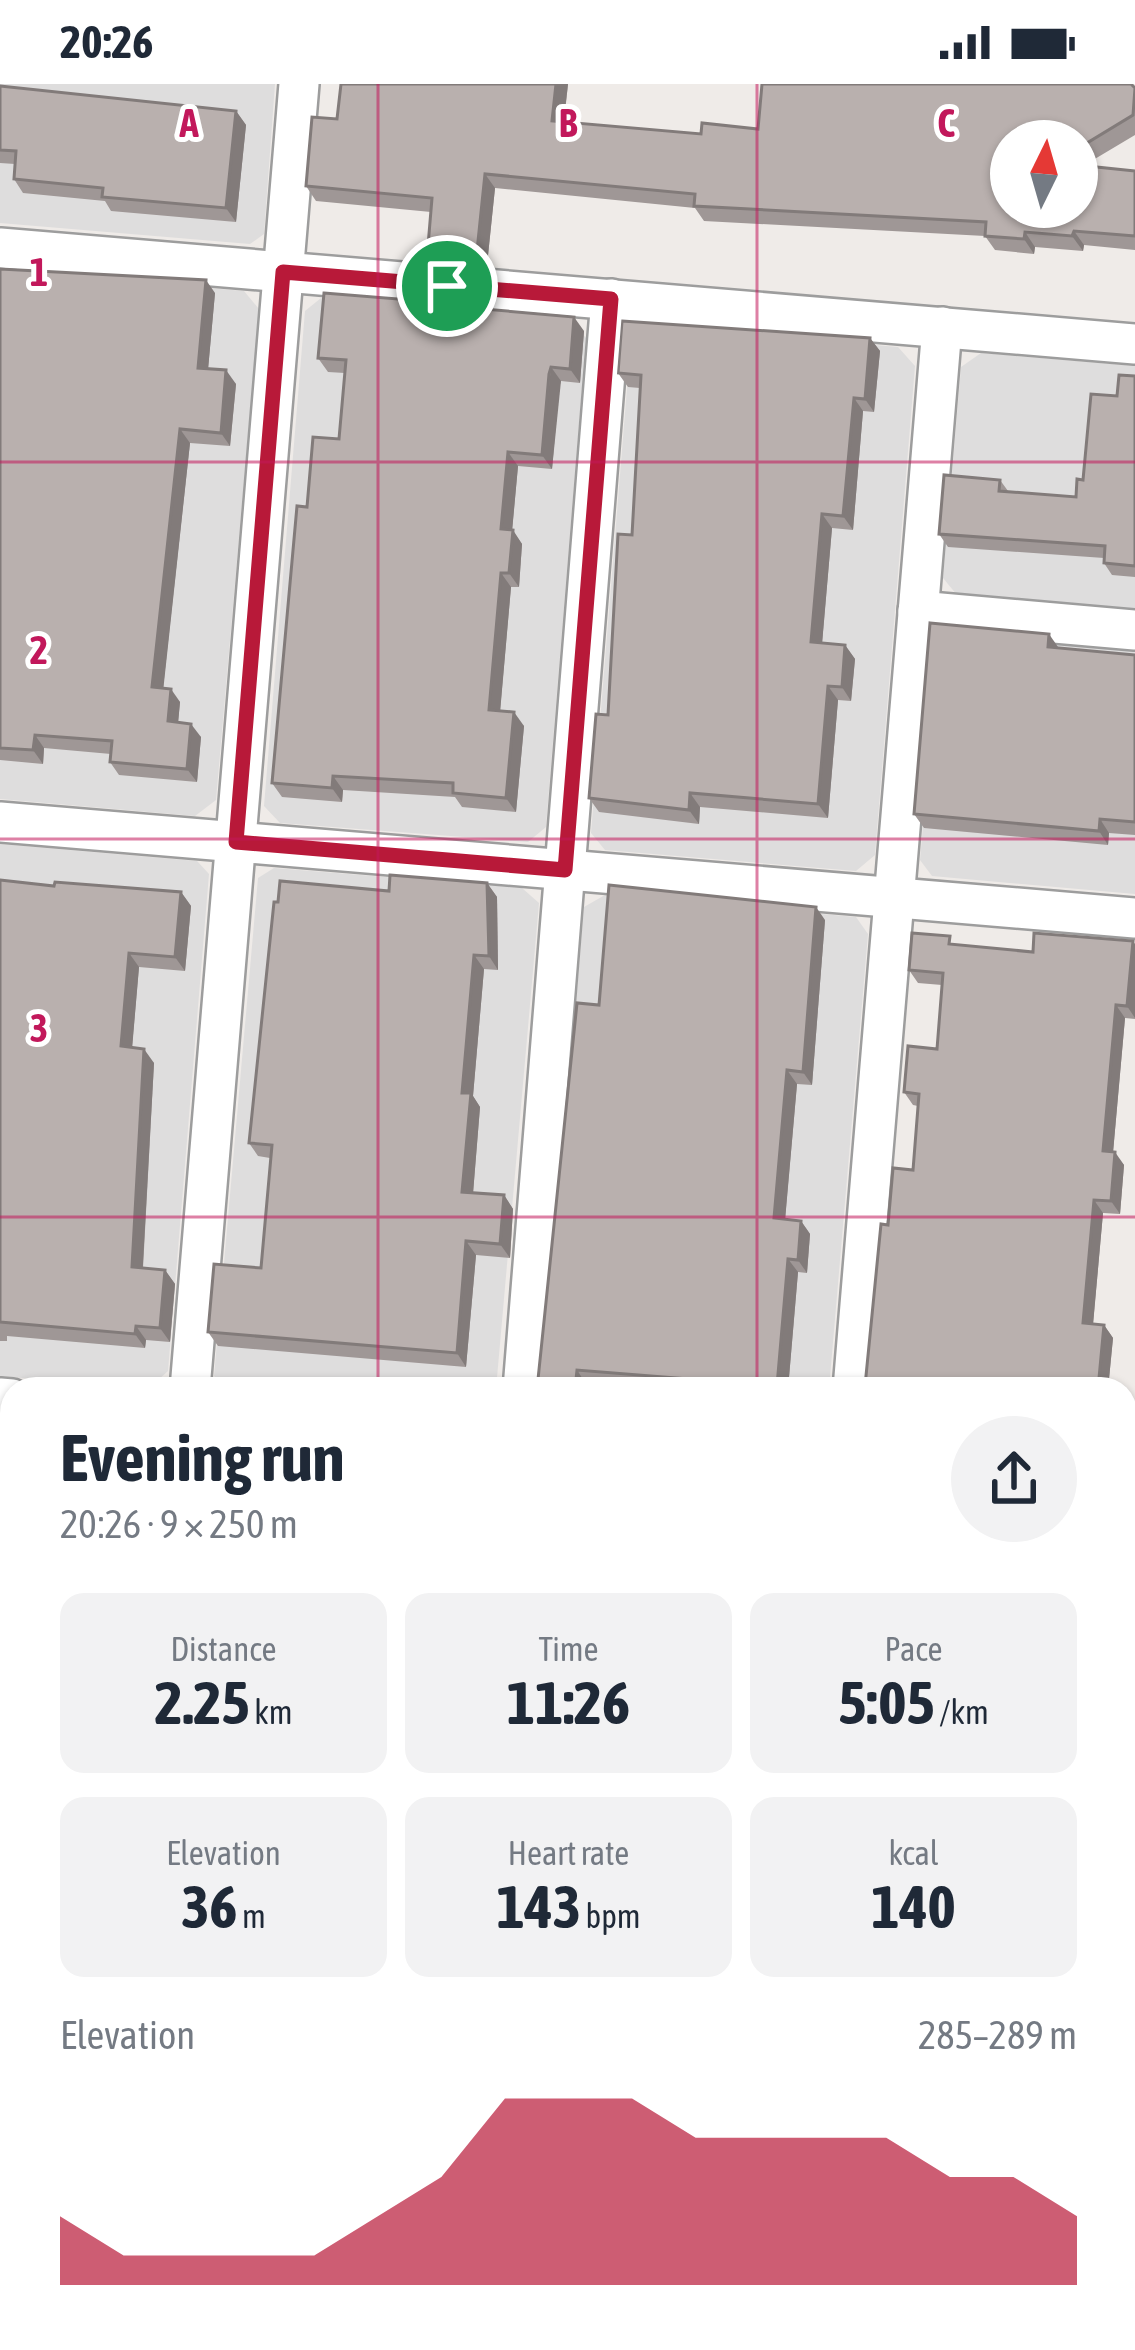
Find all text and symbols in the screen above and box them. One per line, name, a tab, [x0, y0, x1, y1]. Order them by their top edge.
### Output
text: 20:26	[60, 16, 154, 68]
text: A	[178, 101, 199, 145]
text: B	[559, 101, 578, 145]
text: C	[937, 101, 955, 145]
north arrow	[990, 120, 1098, 228]
map controls	[990, 120, 1098, 228]
pin	[396, 235, 498, 337]
text: 1	[30, 250, 48, 294]
icon: arrive	[414, 253, 480, 319]
text: 2	[30, 628, 48, 672]
text: 3	[30, 1006, 48, 1050]
button: share	[951, 1416, 1077, 1542]
text: Evening run	[60, 1419, 345, 1495]
text: 20:26 · 9 × 250 m	[60, 1502, 298, 1546]
text: Distance	[171, 1630, 276, 1668]
text: Time	[538, 1630, 599, 1668]
text: Pace	[884, 1630, 943, 1668]
text: 2.25	[154, 1668, 250, 1737]
text: 11:26	[507, 1668, 630, 1737]
text: 5:05	[838, 1668, 935, 1737]
text: km	[250, 1693, 293, 1731]
text: /km	[935, 1693, 989, 1731]
text: Elevation	[166, 1834, 281, 1872]
text: Heart rate	[508, 1834, 629, 1872]
text: kcal	[888, 1834, 939, 1872]
text: 36	[181, 1872, 238, 1941]
text: 143	[496, 1872, 581, 1941]
text: 140	[871, 1872, 956, 1941]
text: m	[238, 1897, 266, 1935]
text: bpm	[581, 1897, 641, 1935]
text: Elevation	[60, 2013, 195, 2057]
text: 285–289 m	[918, 2013, 1077, 2057]

